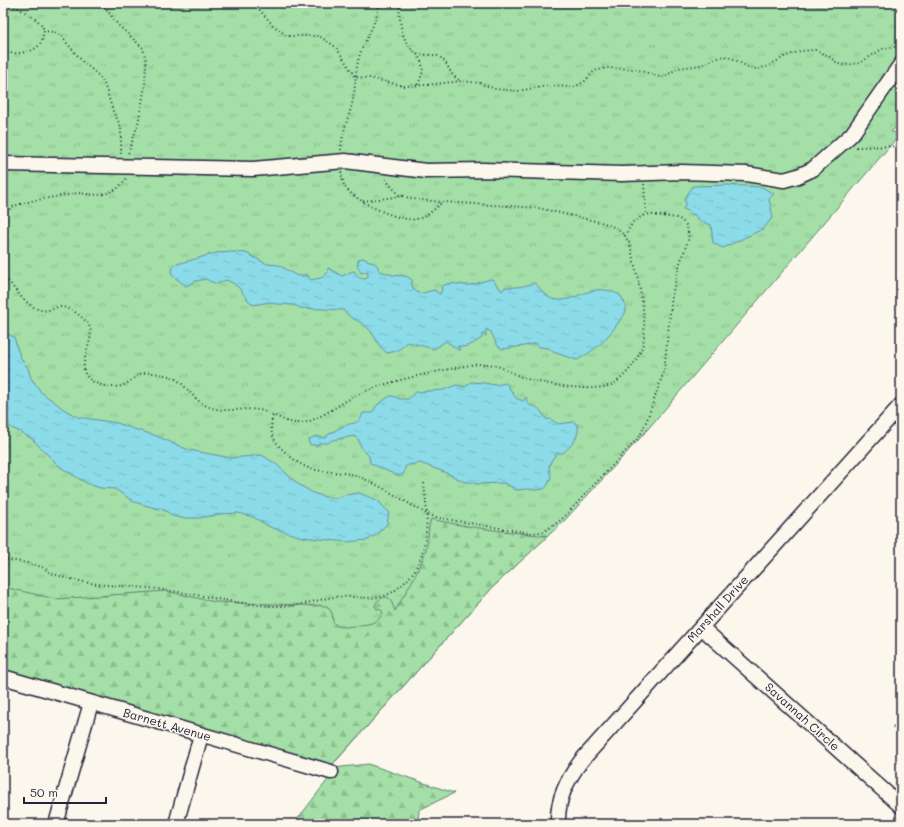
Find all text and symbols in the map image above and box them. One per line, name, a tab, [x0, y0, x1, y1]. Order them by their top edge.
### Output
street label: Marshall Drive	[683, 571, 752, 645]
street label: Savannah Circle	[762, 678, 843, 754]
street label: Barnett Avenue	[121, 704, 213, 744]
scale bar	[24, 779, 106, 805]
text: 50 m	[30, 784, 58, 800]

